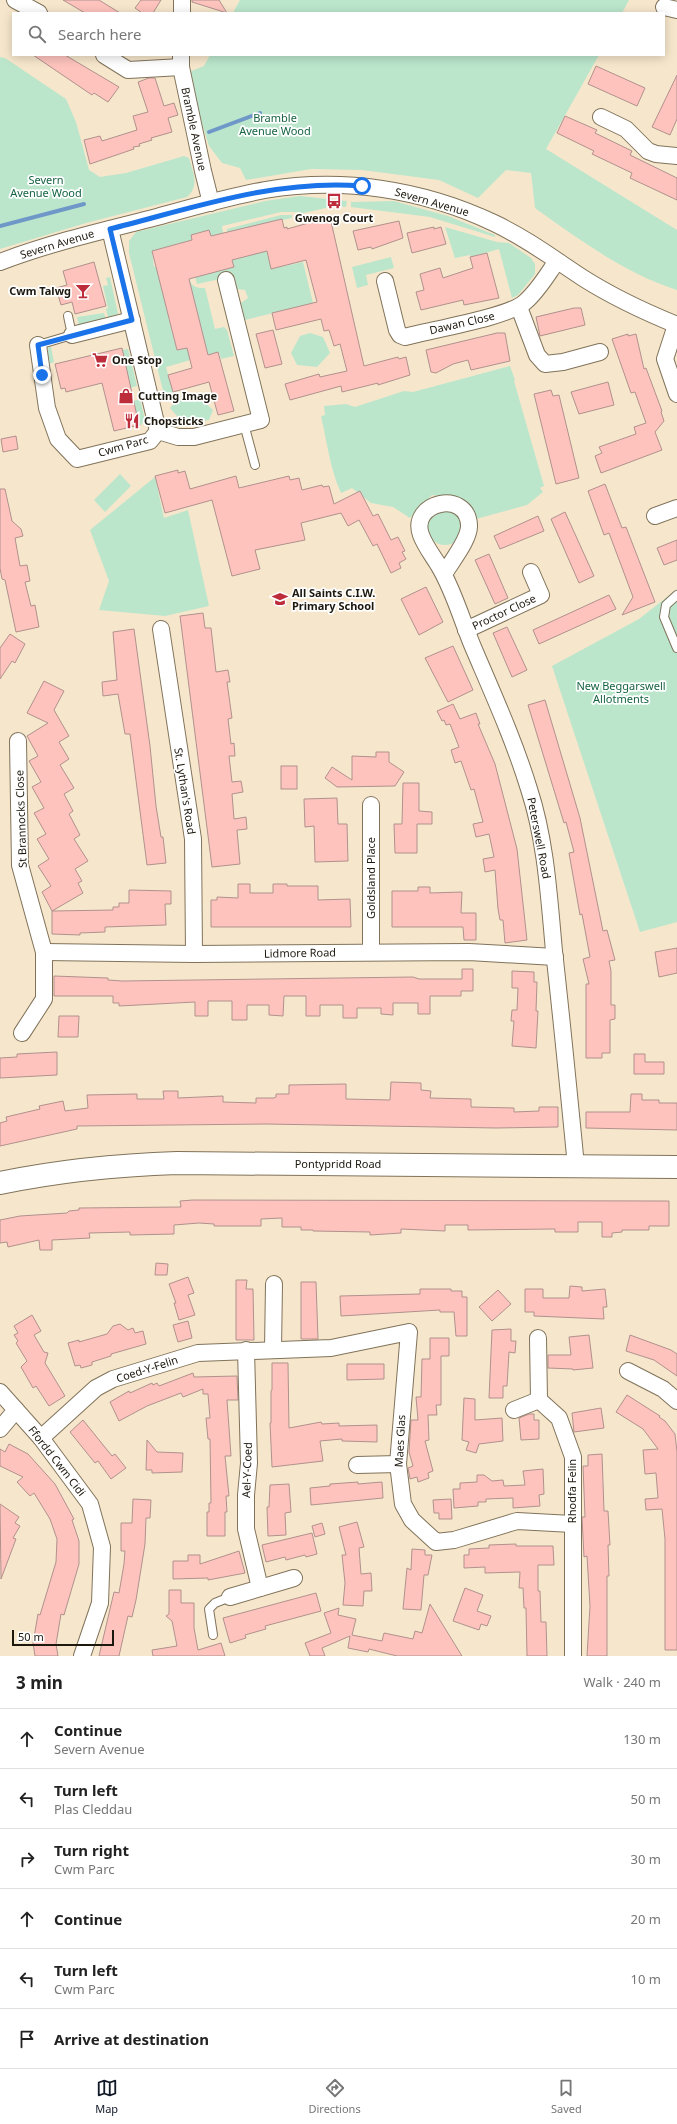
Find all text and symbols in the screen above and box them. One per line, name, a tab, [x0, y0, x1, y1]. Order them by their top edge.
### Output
search box	[12, 12, 665, 56]
icon: search	[26, 23, 48, 45]
text: Search here	[58, 24, 141, 44]
street label: Bramble Avenue	[178, 86, 211, 172]
park label: Bramble Avenue Wood	[239, 110, 311, 138]
park label: Severn Avenue Wood	[10, 172, 82, 200]
route start	[353, 177, 371, 195]
street label: Severn Avenue	[393, 184, 471, 219]
bus stop icon: Gwenog Court	[325, 192, 343, 210]
place label: Gwenog Court	[295, 210, 374, 225]
street label: Severn Avenue	[18, 225, 96, 262]
bar icon: Cwm Talwg	[74, 282, 92, 300]
place label: Cwm Talwg	[9, 283, 71, 298]
street label: Dawan Close	[428, 308, 496, 337]
supermarket icon: One Stop	[91, 351, 109, 369]
place label: One Stop	[112, 352, 162, 367]
route end	[33, 366, 51, 384]
shop icon: Cutting Image	[117, 387, 135, 405]
place label: Cutting Image	[138, 388, 218, 403]
restaurant icon: Chopsticks	[123, 412, 141, 430]
place label: Chopsticks	[144, 413, 204, 428]
street label: Cwm Parc	[96, 431, 150, 460]
place label: All Saints C.I.W. Primary School	[292, 585, 375, 613]
school or university icon: All Saints C.I.W. Primary School	[271, 590, 289, 608]
street label: Proctor Close	[469, 590, 538, 633]
park label: New Beggarswell Allotments	[576, 678, 666, 706]
street label: St. Lythan's Road	[171, 747, 200, 835]
street label: St Brannocks Close	[11, 770, 30, 868]
street label: Peterswell Road	[524, 796, 555, 880]
street label: Goldsland Place	[363, 837, 378, 919]
street label: Lidmore Road	[264, 944, 336, 961]
street label: Pontypridd Road	[295, 1156, 381, 1171]
street label: Coed-Y-Felin	[114, 1351, 180, 1386]
street label: Maes Glas	[391, 1414, 408, 1468]
street label: Ffordd Cwm Cidi	[25, 1423, 89, 1499]
street label: Ael-Y-Coed	[238, 1442, 255, 1498]
street label: Rhodfa Felin	[564, 1459, 579, 1523]
scale bar	[12, 1628, 114, 1647]
text: 50 m	[18, 1629, 44, 1644]
text: 3 min	[16, 1671, 63, 1694]
text: Walk · 240 m	[583, 1673, 661, 1691]
text: Continue	[54, 1720, 122, 1740]
icon: ahead	[16, 1728, 38, 1750]
text: 130 m	[623, 1730, 661, 1748]
text: Severn Avenue	[54, 1740, 145, 1758]
text: Turn left	[54, 1780, 118, 1800]
icon: left	[16, 1788, 38, 1810]
text: 50 m	[631, 1790, 661, 1808]
text: Plas Cleddau	[54, 1800, 132, 1818]
text: Turn right	[54, 1840, 129, 1860]
icon: right	[16, 1848, 38, 1870]
text: 30 m	[631, 1850, 661, 1868]
text: Cwm Parc	[54, 1860, 114, 1878]
icon: ahead	[16, 1908, 38, 1930]
text: Continue	[54, 1909, 122, 1929]
text: 20 m	[631, 1910, 661, 1928]
text: Turn left	[54, 1960, 118, 1980]
icon: left	[16, 1968, 38, 1990]
text: 10 m	[631, 1970, 661, 1988]
text: Cwm Parc	[54, 1980, 114, 1998]
icon: arrive	[16, 2028, 38, 2050]
text: Arrive at destination	[54, 2029, 209, 2049]
tab: Map	[95, 2077, 118, 2116]
tab: Directions	[308, 2077, 361, 2116]
tab: Saved	[551, 2077, 582, 2116]

